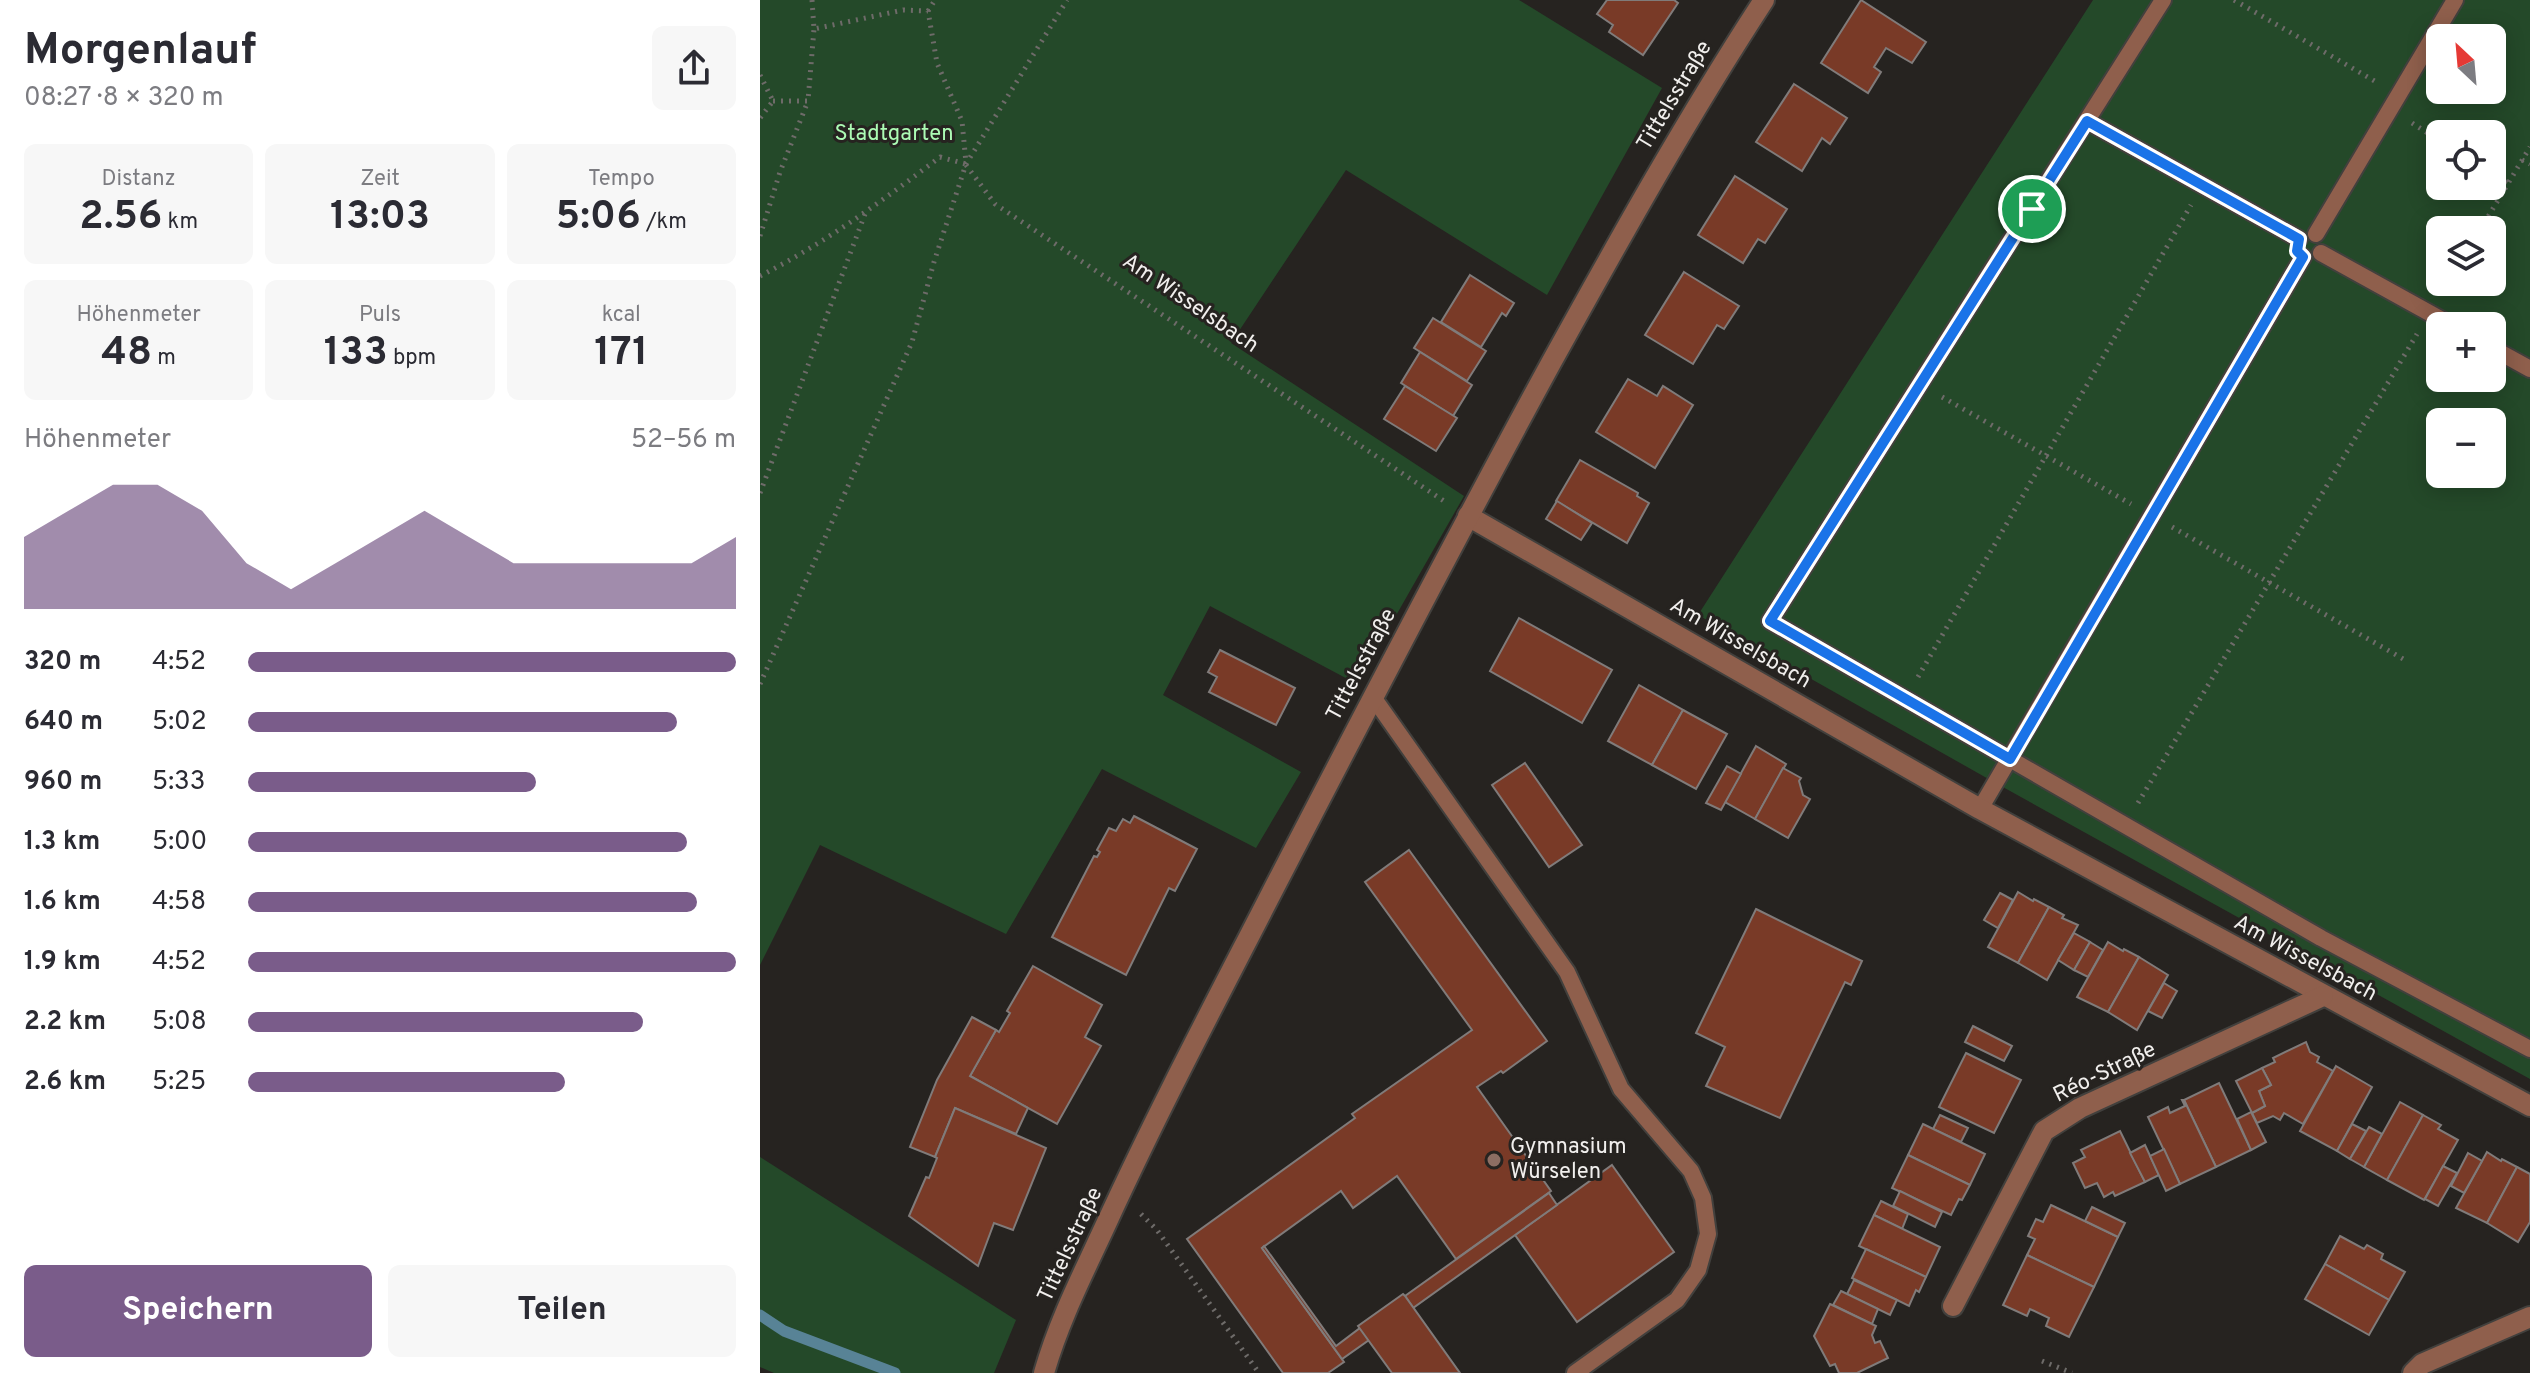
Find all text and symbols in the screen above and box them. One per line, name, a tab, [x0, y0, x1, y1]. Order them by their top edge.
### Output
text: Morgenlauf	[24, 24, 256, 80]
north arrow	[2426, 24, 2506, 104]
map controls	[2426, 24, 2506, 488]
button: share	[652, 26, 736, 110]
street label: Tittelsstraße	[1632, 36, 1718, 156]
text: 08:27 · 8 × 320 m	[24, 82, 224, 115]
button: locate	[2426, 120, 2506, 200]
park label: Stadtgarten	[834, 121, 954, 148]
text: Distanz	[102, 166, 176, 193]
text: Zeit	[360, 166, 400, 193]
text: Tempo	[588, 166, 655, 193]
pin	[1998, 175, 2066, 243]
icon: arrive	[2010, 187, 2054, 231]
text: 2.56	[79, 193, 162, 243]
text: 13:03	[330, 193, 430, 243]
text: 5:06	[556, 193, 641, 243]
text: km	[162, 209, 198, 236]
text: /km	[641, 209, 687, 236]
button: layers	[2426, 216, 2506, 296]
street label: Am Wisselsbach	[1117, 248, 1263, 360]
text: Höhenmeter	[76, 302, 201, 329]
text: Puls	[359, 302, 401, 329]
text: kcal	[602, 302, 641, 329]
button: +	[2426, 312, 2506, 392]
text: 48	[101, 329, 152, 379]
text: 133	[324, 329, 388, 379]
text: 171	[594, 329, 648, 379]
text: m	[152, 345, 176, 372]
text: bpm	[388, 345, 436, 372]
button: −	[2426, 408, 2506, 488]
text: Höhenmeter	[24, 424, 171, 457]
text: 52–56 m	[631, 424, 736, 457]
street label: Am Wisselsbach	[1665, 593, 1815, 695]
street label: Tittelsstraße	[1321, 604, 1403, 726]
text: 320 m	[24, 646, 101, 679]
text: 4:52	[152, 646, 206, 679]
text: 640 m	[24, 706, 103, 739]
text: 5:02	[152, 706, 207, 739]
text: 960 m	[24, 766, 102, 799]
text: 5:33	[152, 766, 205, 799]
text: 1.3 km	[24, 826, 100, 859]
text: 5:00	[152, 826, 207, 859]
text: 1.6 km	[24, 886, 101, 919]
text: 4:58	[152, 886, 206, 919]
street label: Am Wisselsbach	[2229, 910, 2381, 1008]
text: 1.9 km	[24, 946, 101, 979]
text: 4:52	[152, 946, 206, 979]
text: 2.2 km	[24, 1006, 106, 1039]
text: 5:08	[152, 1006, 207, 1039]
street label: Réo-Straße	[2049, 1037, 2161, 1109]
text: 2.6 km	[24, 1066, 106, 1099]
text: 5:25	[152, 1066, 206, 1099]
place label: Gymnasium Würselen	[1510, 1134, 1627, 1186]
marker: Gymnasium Würselen	[1485, 1151, 1503, 1169]
street label: Tittelsstraße	[1033, 1183, 1109, 1307]
button: Speichern	[24, 1265, 372, 1357]
button: Teilen	[388, 1265, 736, 1357]

